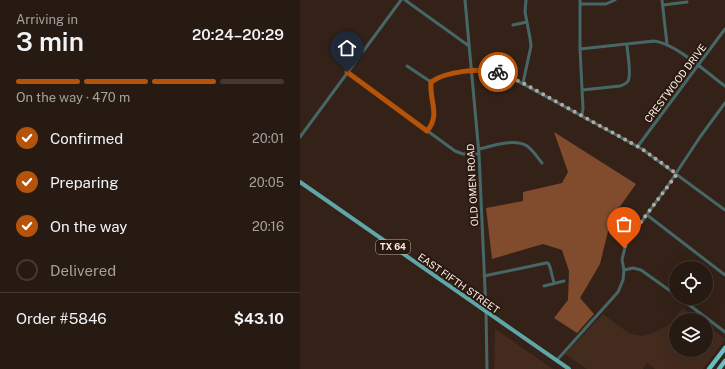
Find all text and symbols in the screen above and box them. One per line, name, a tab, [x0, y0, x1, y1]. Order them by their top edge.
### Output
text: Arriving in	[16, 12, 78, 27]
text: 3 min	[16, 26, 84, 57]
text: 20:24–20:29	[192, 26, 284, 43]
pin	[330, 31, 364, 72]
icon: home	[336, 37, 358, 59]
street label: CRESTWOOD DRIVE	[641, 41, 709, 125]
courier	[478, 52, 518, 92]
icon: bike	[487, 61, 509, 83]
text: On the way · 470 m	[16, 90, 130, 105]
icon: check	[16, 127, 38, 149]
text: Confirmed	[50, 130, 123, 147]
text: 20:01	[252, 131, 284, 146]
street label: OLD OMEN ROAD	[464, 143, 480, 227]
icon: check	[16, 171, 38, 193]
text: Preparing	[50, 174, 119, 191]
text: 20:05	[249, 175, 284, 190]
pin	[607, 207, 641, 248]
icon: bag	[613, 213, 635, 235]
icon: check	[16, 215, 38, 237]
text: On the way	[50, 218, 127, 235]
text: 20:16	[252, 219, 284, 234]
road number: TX 64	[376, 240, 410, 254]
street label: EAST FIFTH STREET	[416, 250, 502, 316]
map controls	[669, 261, 713, 357]
button: locate	[669, 261, 713, 305]
text: Delivered	[50, 262, 116, 279]
text: Order #5846	[16, 310, 107, 327]
text: $43.10	[234, 310, 284, 327]
button: layers	[669, 313, 713, 357]

